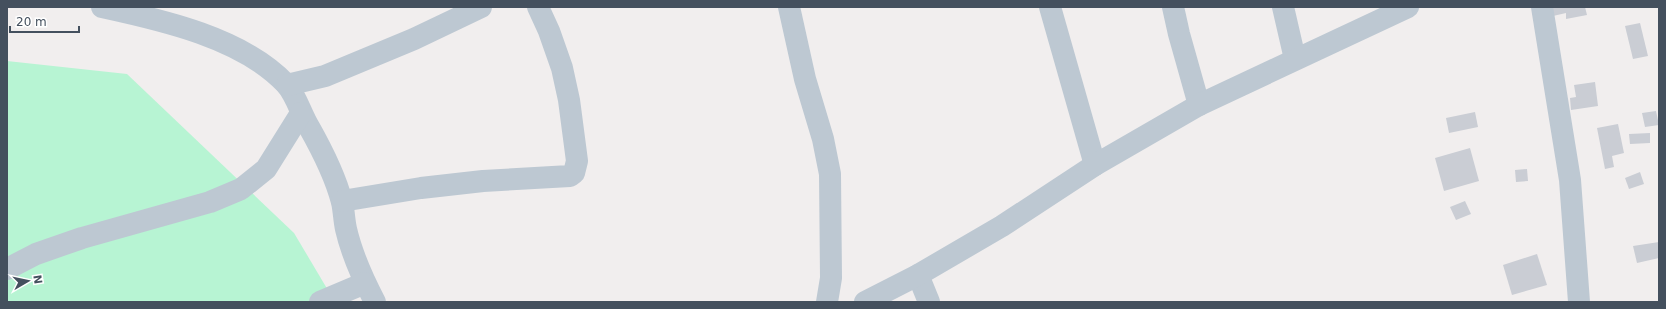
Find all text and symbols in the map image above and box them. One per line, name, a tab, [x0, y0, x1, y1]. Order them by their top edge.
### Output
scale bar	[10, 8, 79, 34]
text: 20 m	[16, 15, 47, 29]
north arrow	[8, 261, 48, 301]
text: N	[30, 274, 45, 285]

